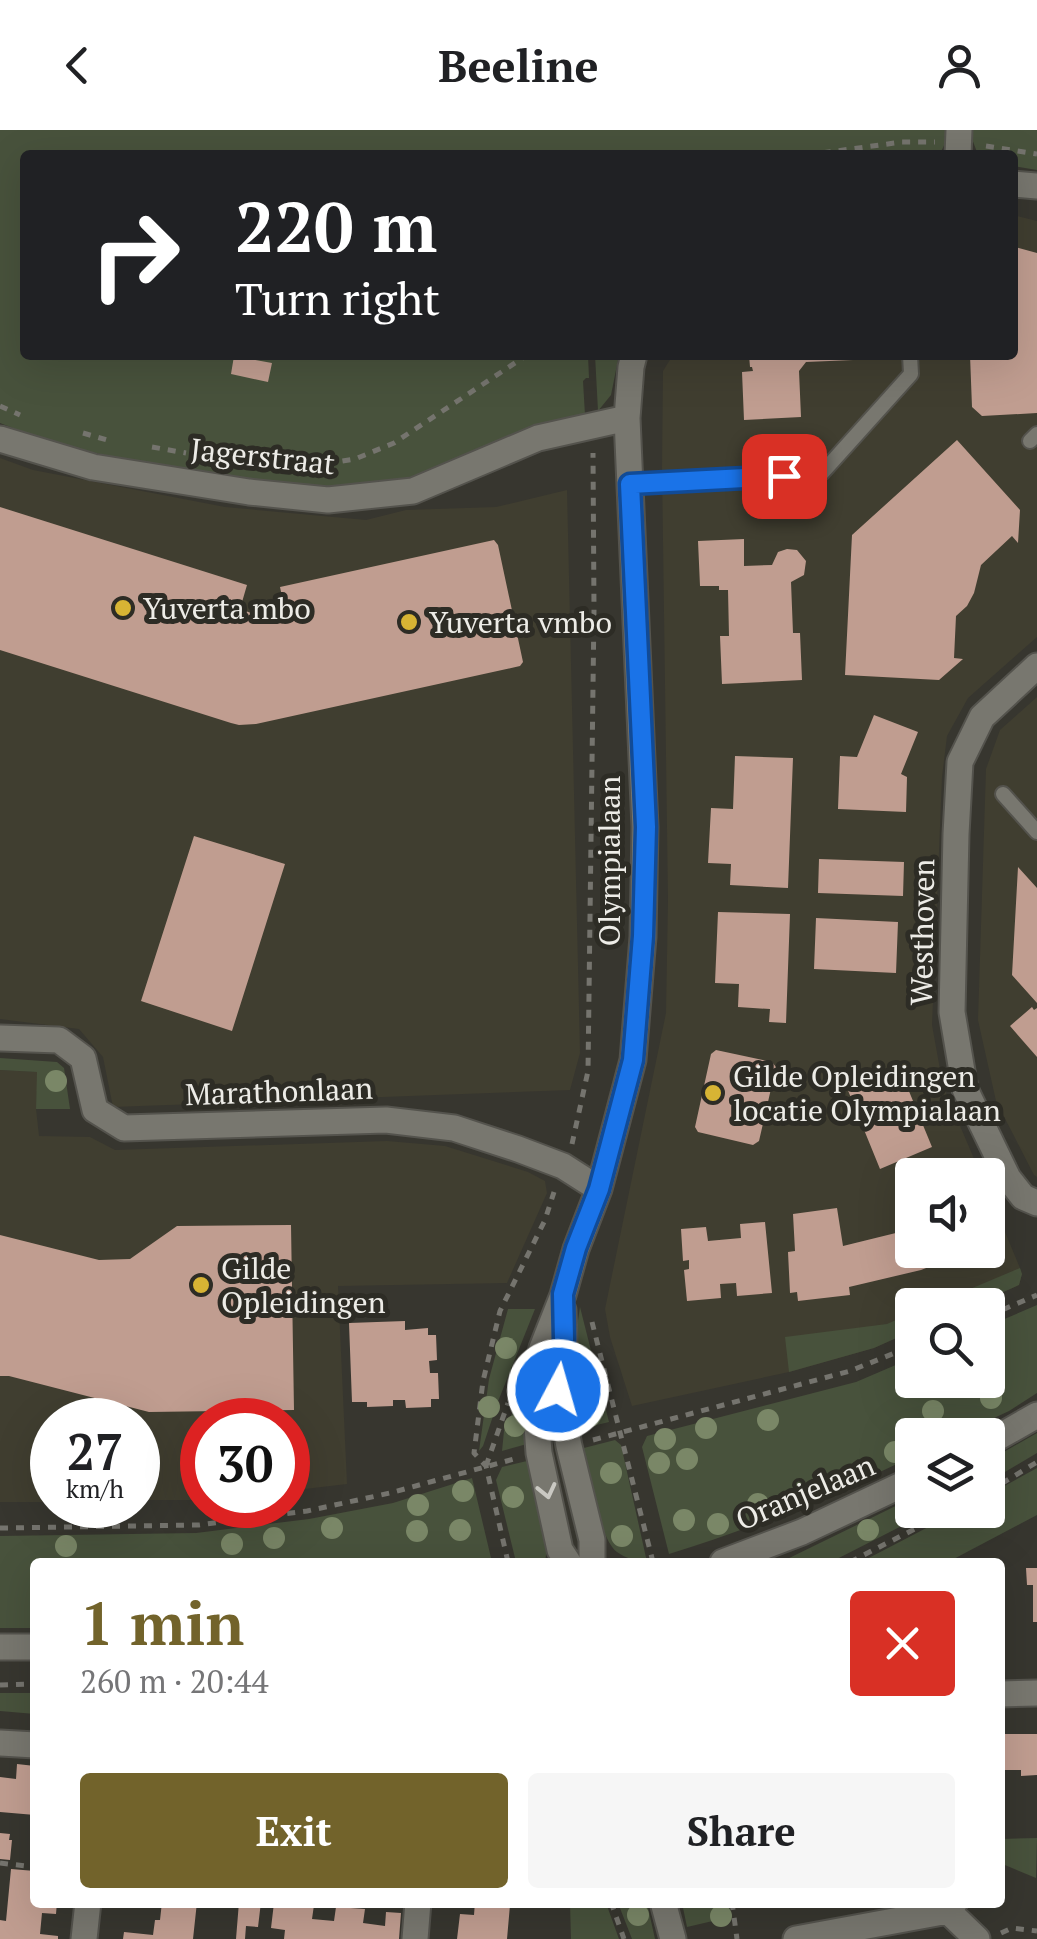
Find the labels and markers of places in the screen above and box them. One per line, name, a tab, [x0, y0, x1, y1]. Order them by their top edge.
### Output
pin	[742, 434, 827, 519]
place label: Yuverta mbo	[143, 588, 311, 628]
marker: Yuverta mbo	[112, 597, 134, 619]
place label: Yuverta vmbo	[429, 602, 612, 642]
marker: Yuverta vmbo	[398, 611, 420, 633]
place label: Gilde Opleidingen locatie Olympialaan	[733, 1056, 1001, 1130]
marker: Gilde Opleidingen locatie Olympialaan	[702, 1082, 724, 1104]
place label: Gilde Opleidingen	[221, 1248, 386, 1322]
marker: Gilde Opleidingen	[190, 1274, 212, 1296]

